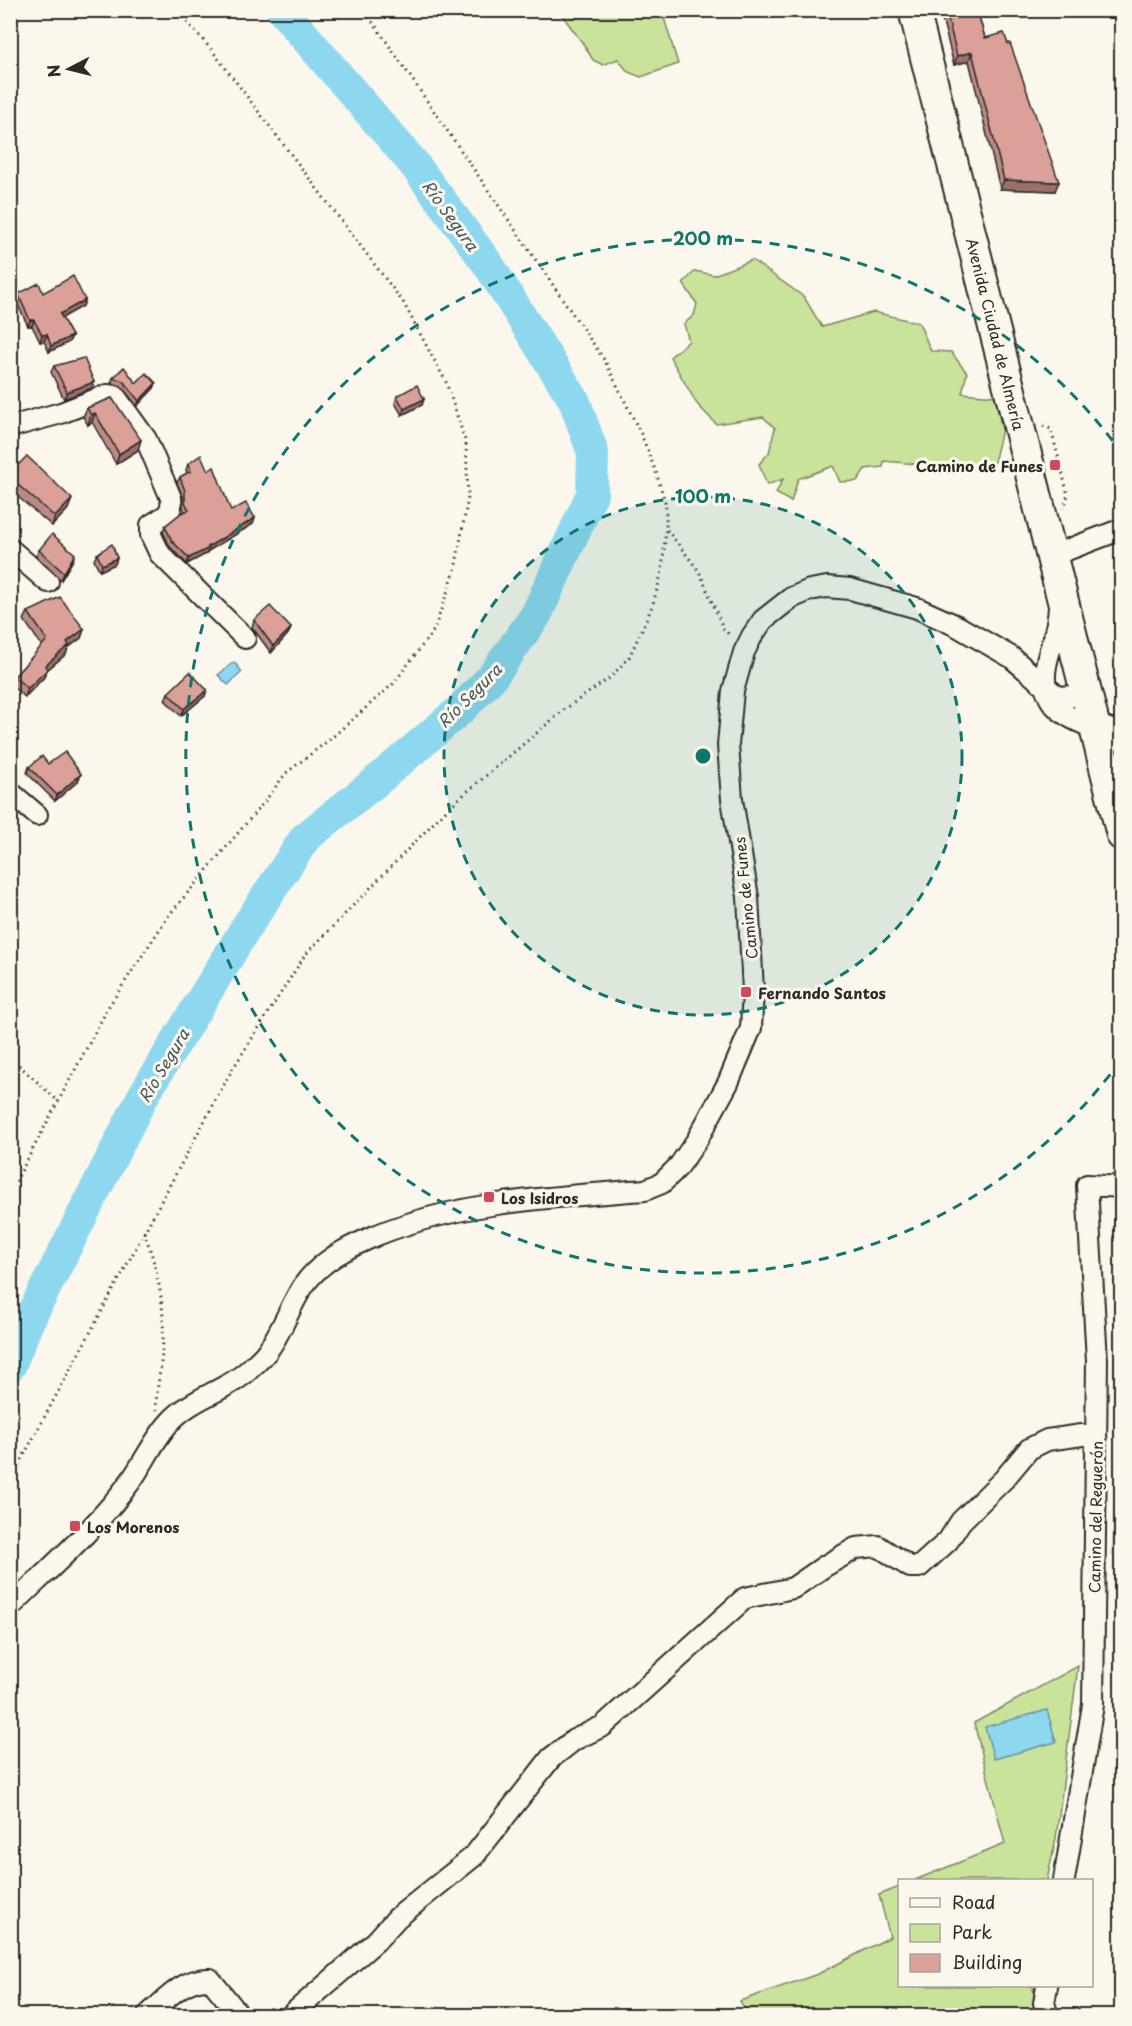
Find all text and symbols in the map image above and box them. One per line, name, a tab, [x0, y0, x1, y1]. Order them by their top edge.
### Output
north arrow	[39, 39, 99, 99]
text: N	[40, 63, 66, 79]
water label: Río Segura	[417, 175, 486, 256]
text: 200 m	[673, 224, 733, 251]
street label: Avenida Ciudad de Almería	[961, 235, 1031, 433]
place label: Camino de Funes	[916, 454, 1043, 477]
marker: Camino de Funes	[1048, 458, 1062, 472]
text: 100 m	[675, 482, 731, 509]
water label: Río Segura	[431, 657, 507, 733]
centre of rings	[693, 746, 713, 766]
street label: Camino de Funes	[727, 836, 763, 960]
place label: Fernando Santos	[758, 981, 886, 1004]
marker: Fernando Santos	[739, 985, 753, 999]
water label: Río Segura	[132, 1023, 195, 1106]
place label: Los Isidros	[501, 1186, 578, 1209]
marker: Los Isidros	[482, 1190, 496, 1204]
street label: Camino del Reguerón	[1082, 1441, 1108, 1593]
place label: Los Morenos	[87, 1515, 179, 1538]
marker: Los Morenos	[68, 1519, 82, 1533]
legend	[898, 1879, 1093, 1987]
text: Road	[952, 1888, 996, 1915]
text: Park	[952, 1918, 992, 1945]
text: Building	[952, 1948, 1022, 1975]

